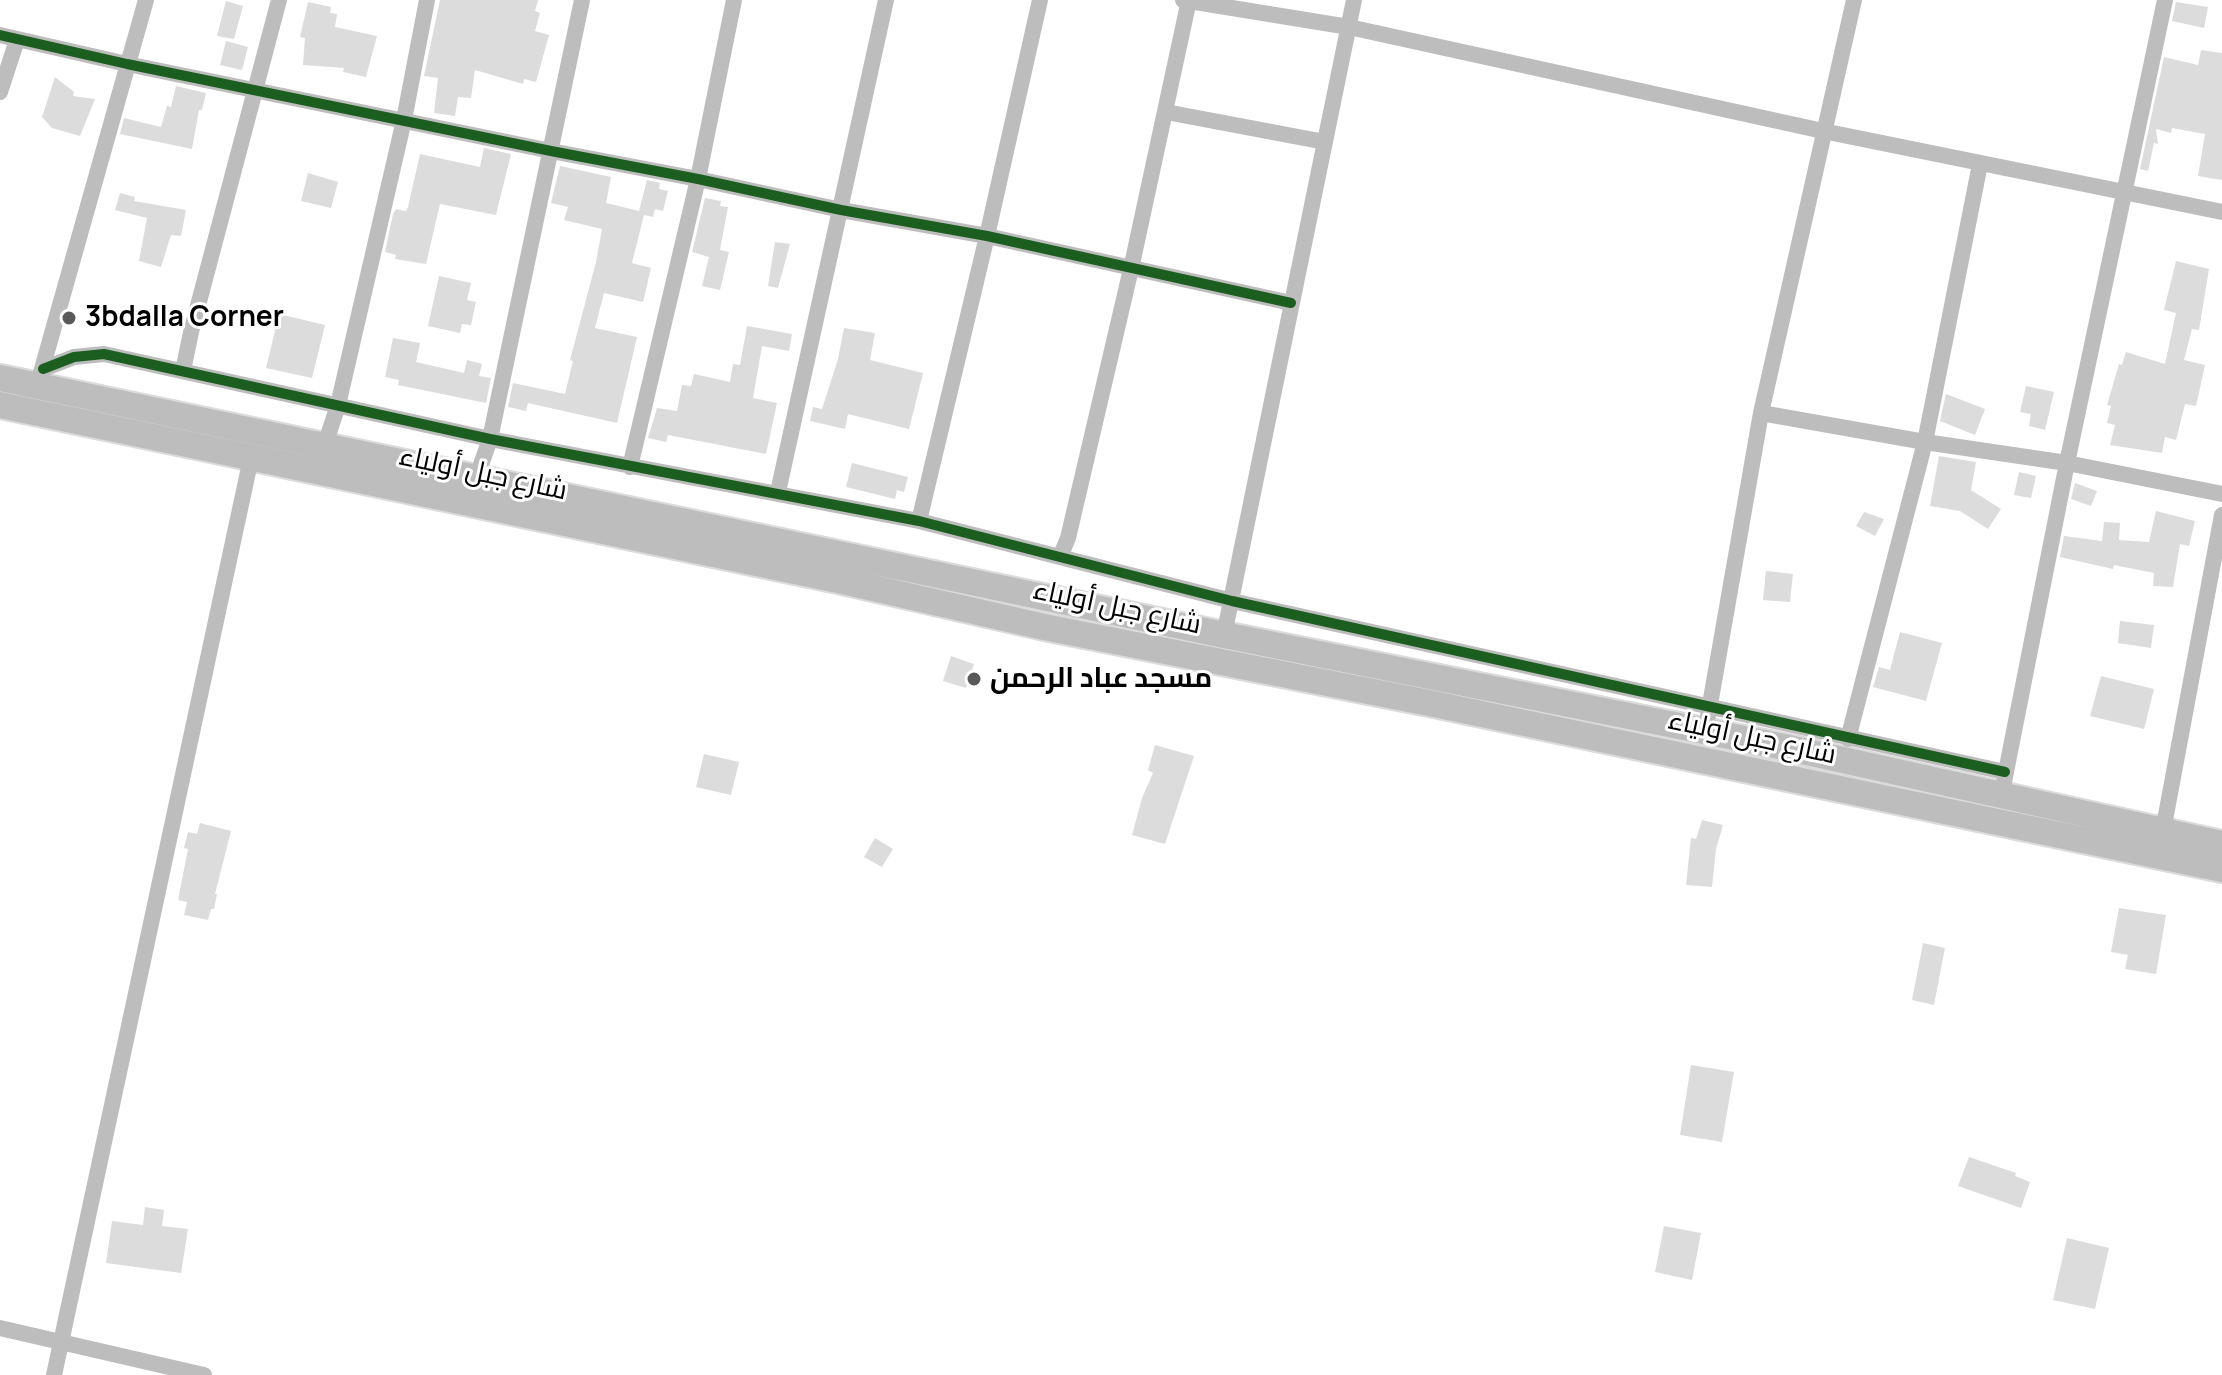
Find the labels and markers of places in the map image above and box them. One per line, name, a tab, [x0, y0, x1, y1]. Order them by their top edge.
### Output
place label: 3bdalla Corner	[85, 301, 284, 335]
marker: 3bdalla Corner	[60, 309, 78, 327]
place label: مسجد عباد الرحمن	[990, 662, 1212, 696]
marker: مسجد عباد الرحمن	[965, 670, 983, 688]

